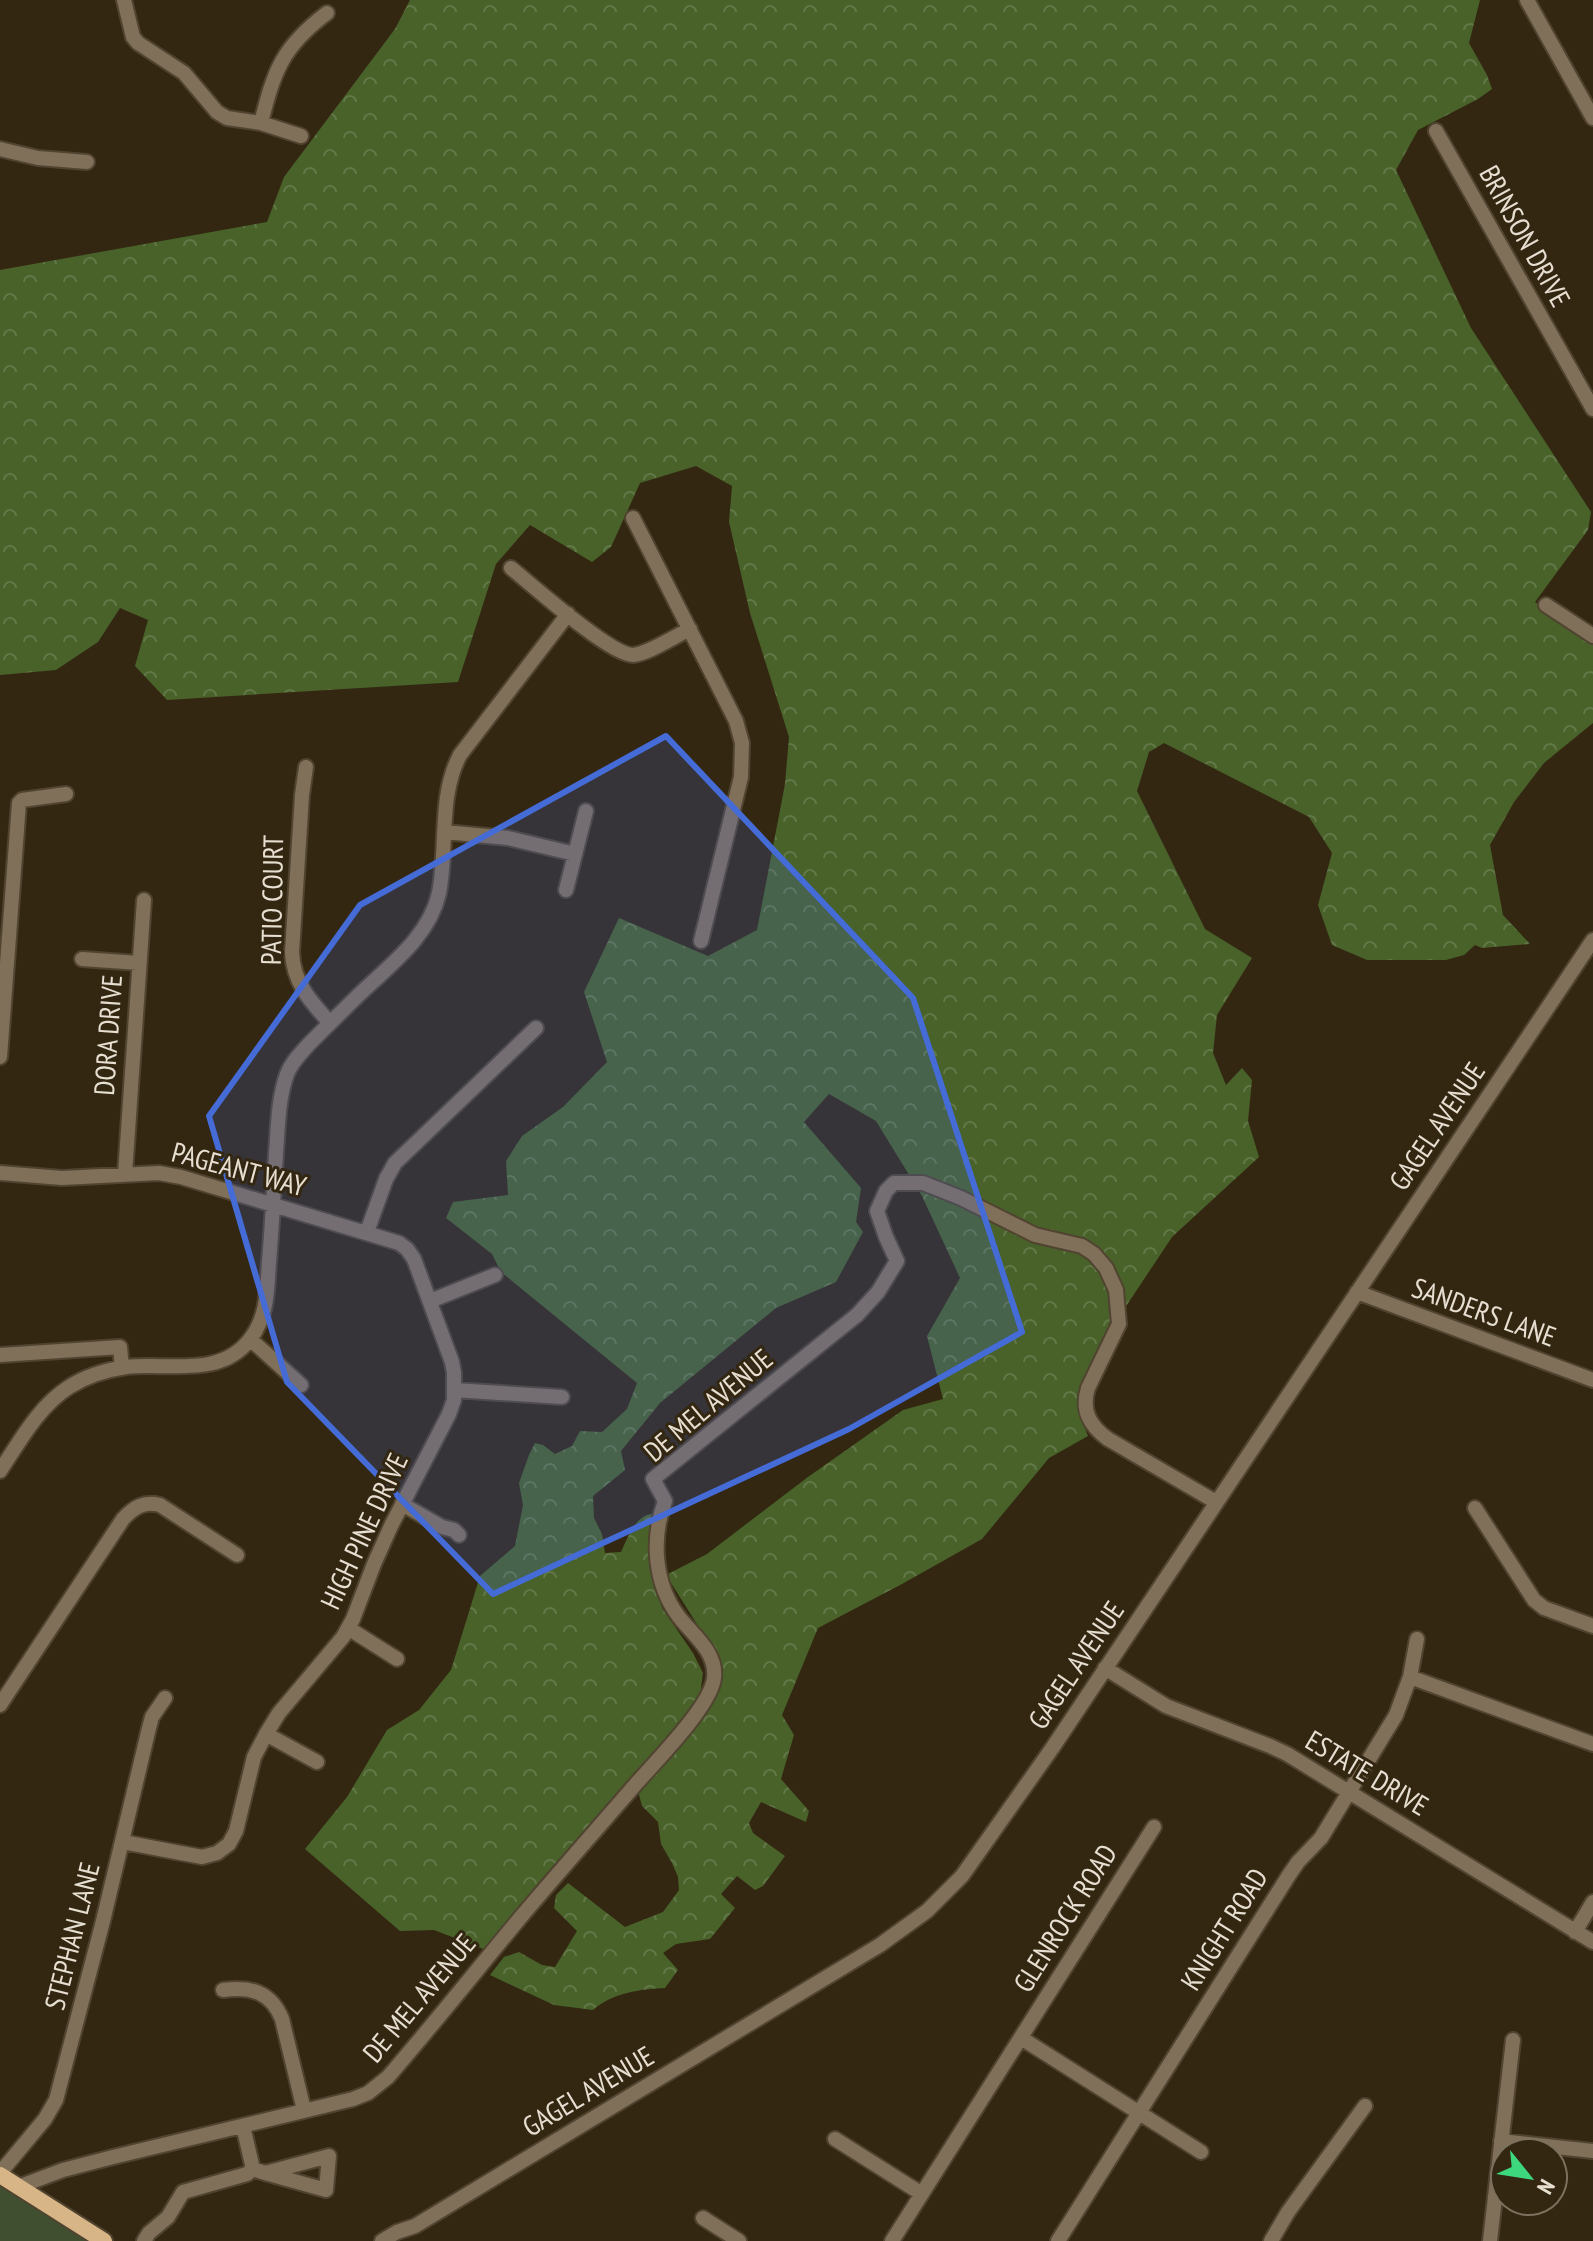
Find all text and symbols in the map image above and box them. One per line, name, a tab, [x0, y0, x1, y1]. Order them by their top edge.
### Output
street label: BRINSON DRIVE	[1471, 158, 1579, 313]
street label: PATIO COURT	[252, 834, 291, 965]
street label: DORA DRIVE	[85, 973, 130, 1096]
street label: GAGEL AVENUE	[1380, 1055, 1493, 1197]
street label: PAGEANT WAY	[168, 1133, 311, 1204]
street label: SANDERS LANE	[1407, 1268, 1561, 1355]
street label: DE MEL AVENUE	[636, 1340, 780, 1469]
street label: HIGH PINE DRIVE	[311, 1447, 416, 1615]
street label: GAGEL AVENUE	[1019, 1594, 1132, 1736]
street label: ESTATE DRIVE	[1299, 1721, 1435, 1824]
street label: GLENROCK ROAD	[1004, 1837, 1125, 1999]
street label: STEPHAN LANE	[35, 1858, 108, 2013]
street label: KNIGHT ROAD	[1172, 1861, 1276, 1997]
street label: DE MEL AVENUE	[354, 1926, 483, 2070]
street label: GAGEL AVENUE	[515, 2037, 660, 2144]
north arrow	[1489, 2137, 1569, 2217]
text: N	[1531, 2175, 1561, 2199]

